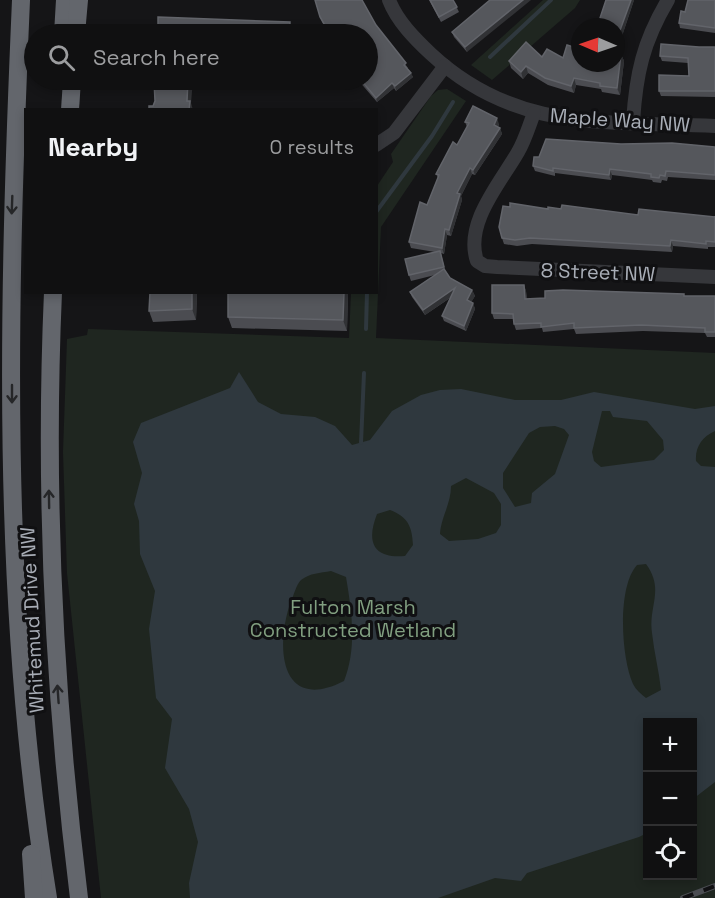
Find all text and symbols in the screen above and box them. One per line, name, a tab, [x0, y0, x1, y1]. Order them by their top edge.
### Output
north arrow	[571, 18, 625, 72]
search box	[24, 24, 378, 90]
icon: search	[45, 41, 78, 74]
text: Search here	[93, 43, 220, 71]
street label: Maple Way NW	[549, 102, 691, 138]
text: Nearby	[48, 130, 138, 164]
text: 0 results	[270, 134, 354, 160]
one-way arrow	[7, 195, 18, 215]
street label: 8 Street NW	[540, 257, 656, 287]
one-way arrow	[6, 383, 18, 403]
one-way arrow	[43, 489, 55, 509]
street label: Whitemud Drive NW	[14, 526, 50, 714]
park label: Fulton Marsh Constructed Wetland	[250, 594, 456, 643]
one-way arrow	[52, 684, 63, 704]
map controls	[643, 718, 697, 880]
button: +	[643, 718, 697, 772]
button: −	[643, 772, 697, 826]
button: locate	[643, 826, 697, 880]

